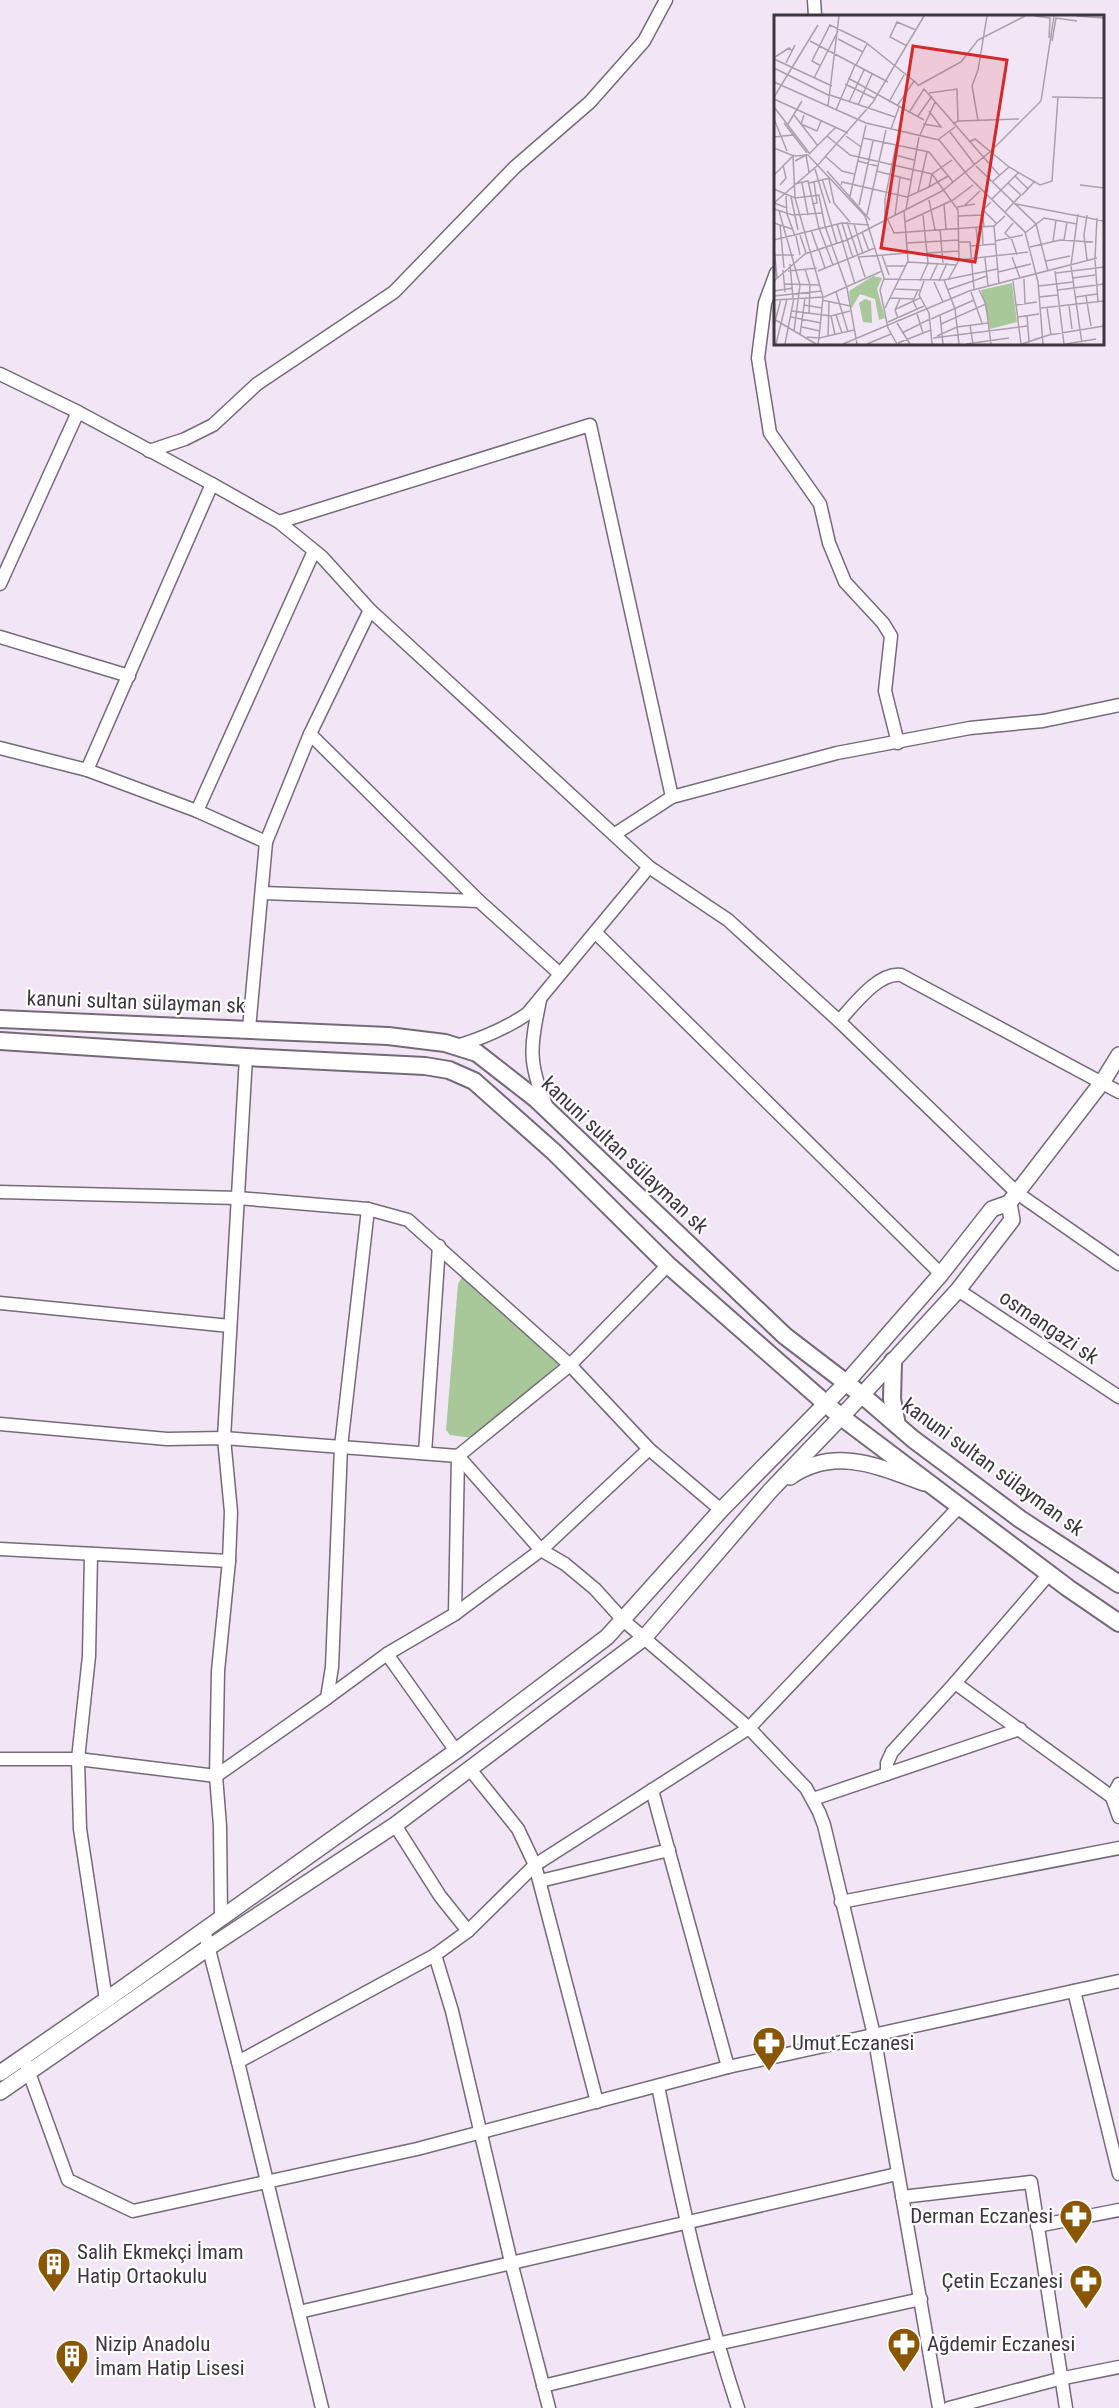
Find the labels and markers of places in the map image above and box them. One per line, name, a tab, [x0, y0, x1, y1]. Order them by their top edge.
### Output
pharmacy icon: Umut Eczanesi	[751, 2025, 787, 2072]
place label: Umut Eczanesi	[792, 2031, 914, 2055]
pharmacy icon: Derman Eczanesi	[1058, 2198, 1094, 2245]
place label: Derman Eczanesi	[910, 2204, 1053, 2228]
place label: Salih Ekmekçi İmam Hatip Ortaokulu	[77, 2240, 244, 2288]
building icon: Salih Ekmekçi İmam Hatip Ortaokulu	[36, 2246, 72, 2293]
pharmacy icon: Çetin Eczanesi	[1068, 2263, 1104, 2310]
place label: Çetin Eczanesi	[942, 2269, 1063, 2293]
pharmacy icon: Ağdemir Eczanesi	[886, 2326, 922, 2373]
place label: Nizip Anadolu İmam Hatip Lisesi	[95, 2332, 245, 2380]
place label: Ağdemir Eczanesi	[927, 2332, 1075, 2356]
building icon: Nizip Anadolu İmam Hatip Lisesi	[54, 2338, 90, 2385]

